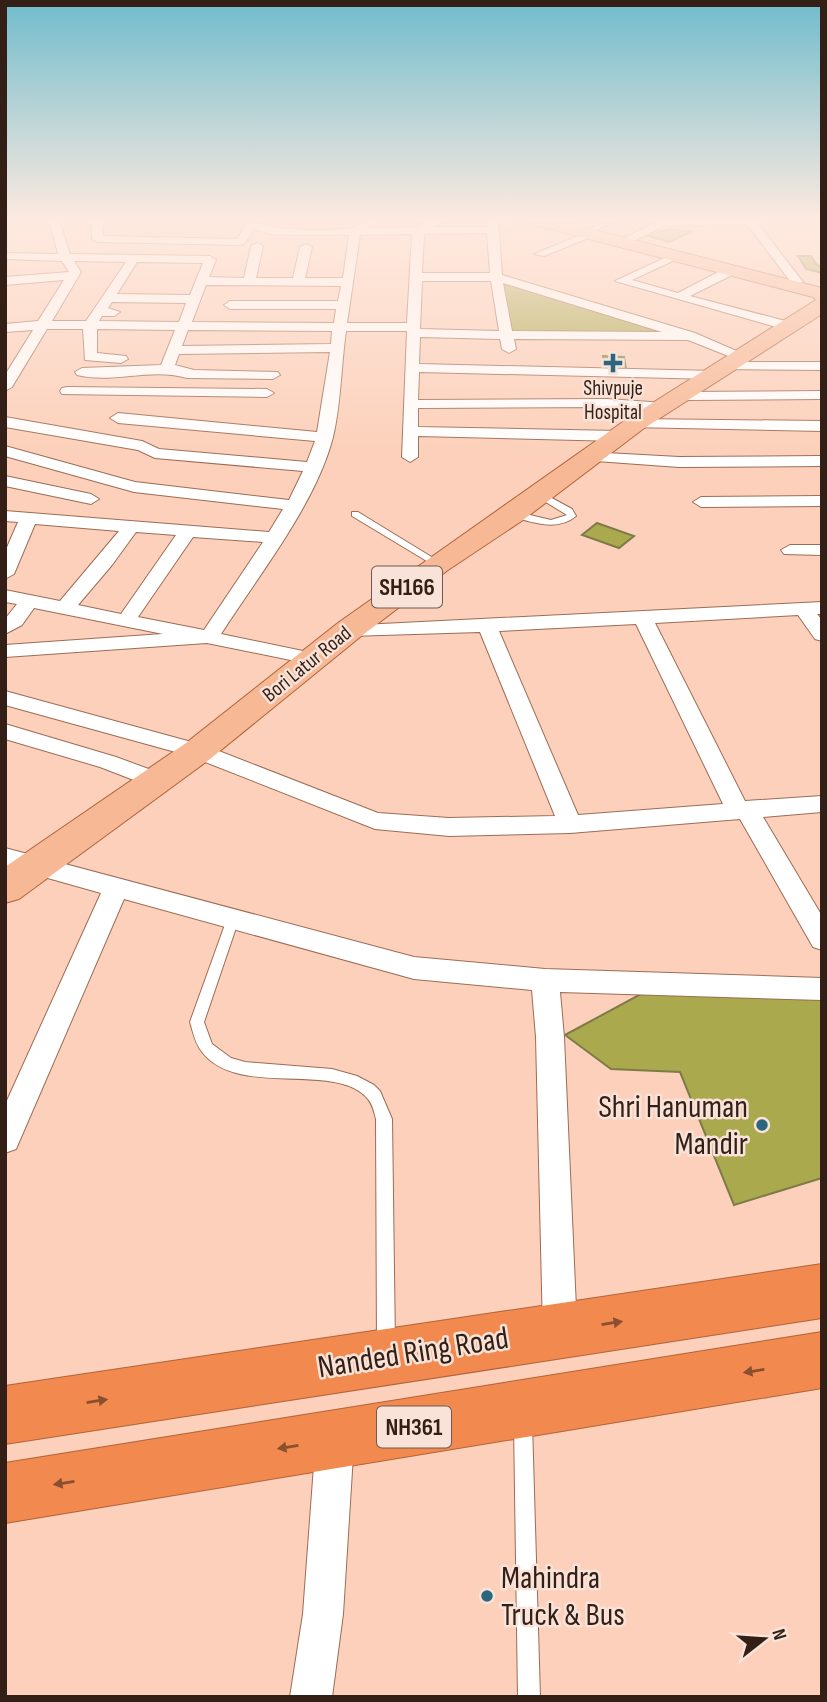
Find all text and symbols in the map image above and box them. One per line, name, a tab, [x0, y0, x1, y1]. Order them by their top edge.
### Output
marker: Shivpuje Hospital	[603, 353, 623, 373]
place label: Shivpuje Hospital	[583, 376, 643, 425]
road number: SH166	[372, 566, 442, 608]
street label: Bori Latur Road	[258, 621, 356, 707]
place label: Shri Hanuman Mandir	[598, 1088, 748, 1164]
marker: Shri Hanuman Mandir	[754, 1117, 770, 1133]
one-way arrow	[602, 1317, 624, 1328]
street label: Nanded Ring Road	[315, 1319, 511, 1387]
one-way arrow	[743, 1366, 765, 1377]
one-way arrow	[86, 1396, 108, 1407]
road number: NH361	[377, 1406, 451, 1448]
one-way arrow	[277, 1442, 299, 1453]
one-way arrow	[52, 1478, 74, 1489]
place label: Mahindra Truck & Bus	[501, 1559, 625, 1635]
marker: Mahindra Truck & Bus	[479, 1588, 495, 1604]
north arrow	[729, 1604, 799, 1674]
text: N	[766, 1626, 791, 1643]

